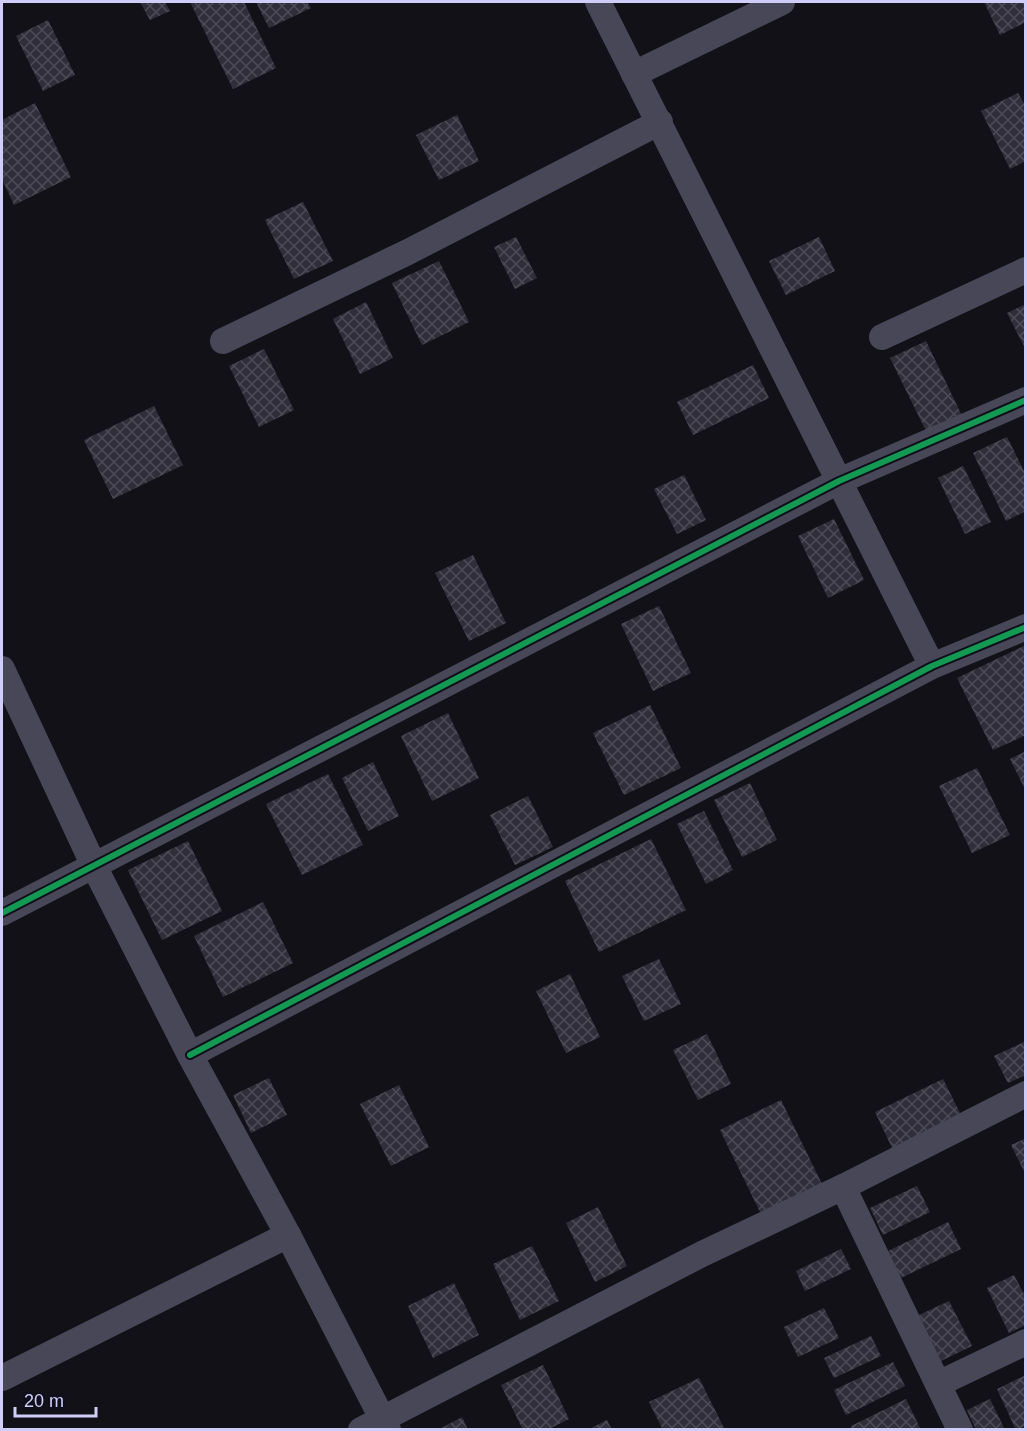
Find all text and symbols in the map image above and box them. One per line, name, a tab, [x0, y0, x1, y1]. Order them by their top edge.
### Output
scale bar	[15, 1380, 96, 1418]
text: 20 m	[24, 1391, 64, 1411]

